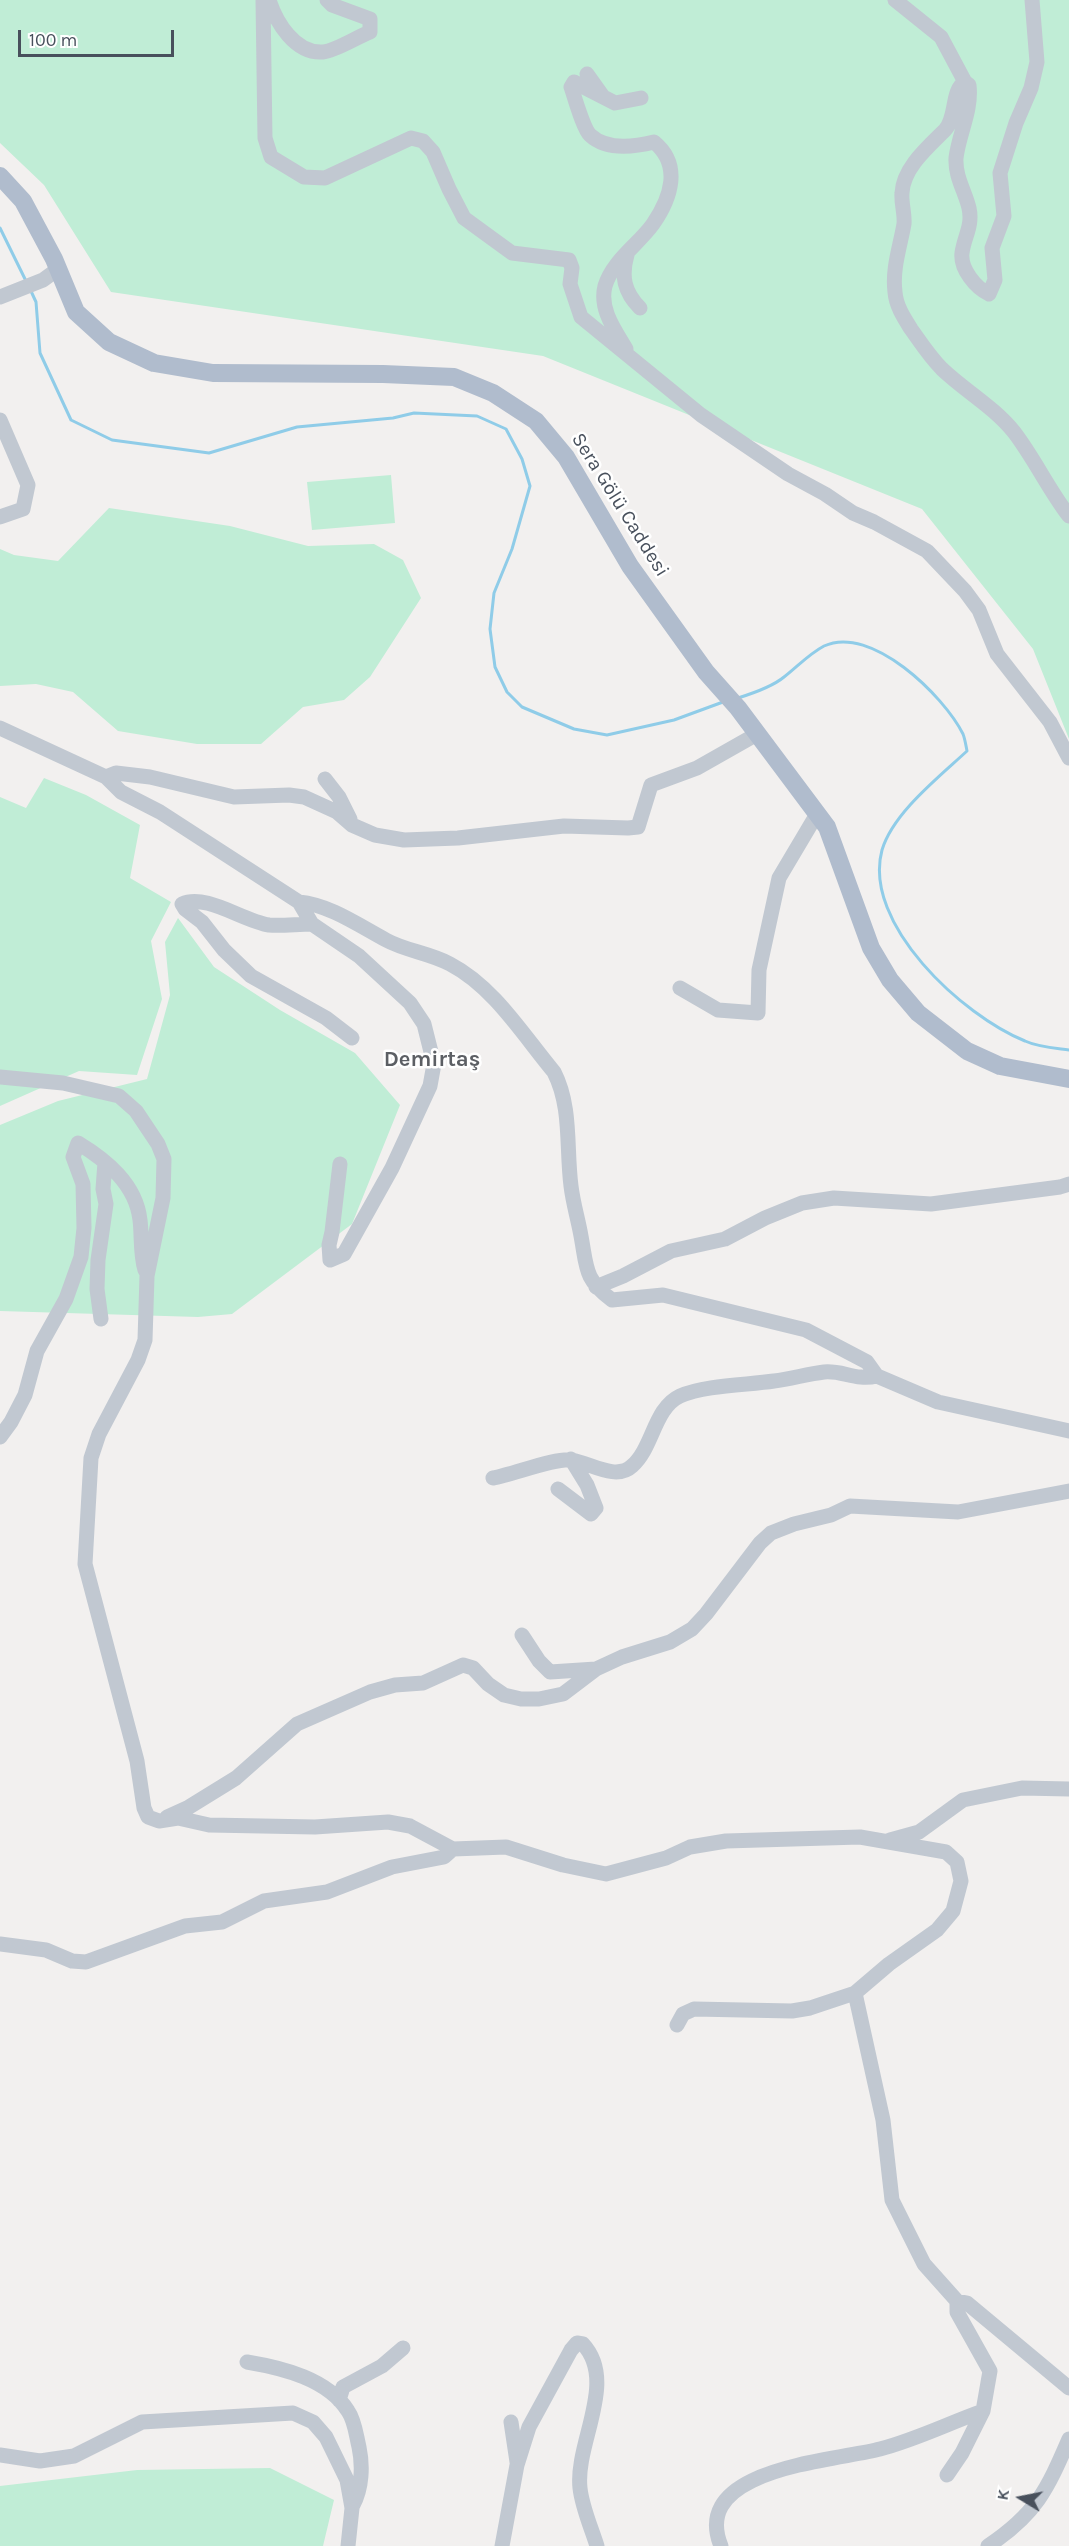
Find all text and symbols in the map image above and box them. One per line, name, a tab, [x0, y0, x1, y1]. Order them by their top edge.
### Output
scale bar	[21, 18, 177, 56]
text: 100 m	[29, 29, 77, 51]
street label: Sera Gölü Caddesi	[566, 429, 674, 581]
district label: Demirtaş	[384, 1047, 480, 1073]
north arrow	[991, 2468, 1051, 2528]
text: K	[993, 2488, 1013, 2502]

